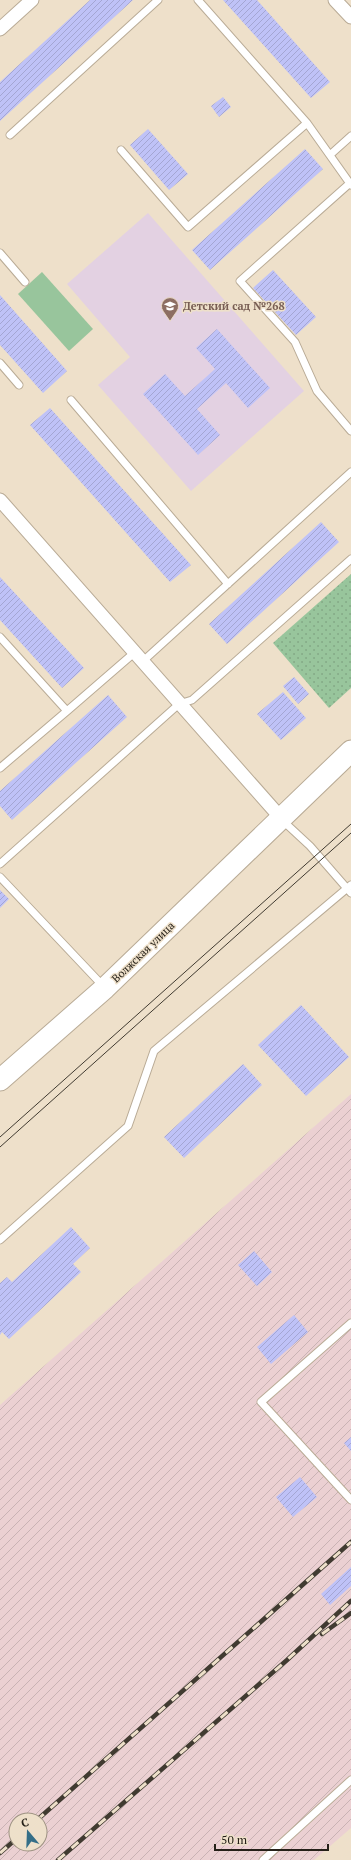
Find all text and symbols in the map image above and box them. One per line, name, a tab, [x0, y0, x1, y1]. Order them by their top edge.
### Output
school or university icon: Детский сад №268	[160, 296, 180, 321]
place label: Детский сад №268	[183, 299, 285, 313]
street label: Волжская улица	[109, 918, 178, 985]
north arrow	[8, 1812, 48, 1852]
text: С	[19, 1815, 30, 1830]
scale bar	[215, 1826, 328, 1852]
text: 50 m	[221, 1832, 248, 1847]

